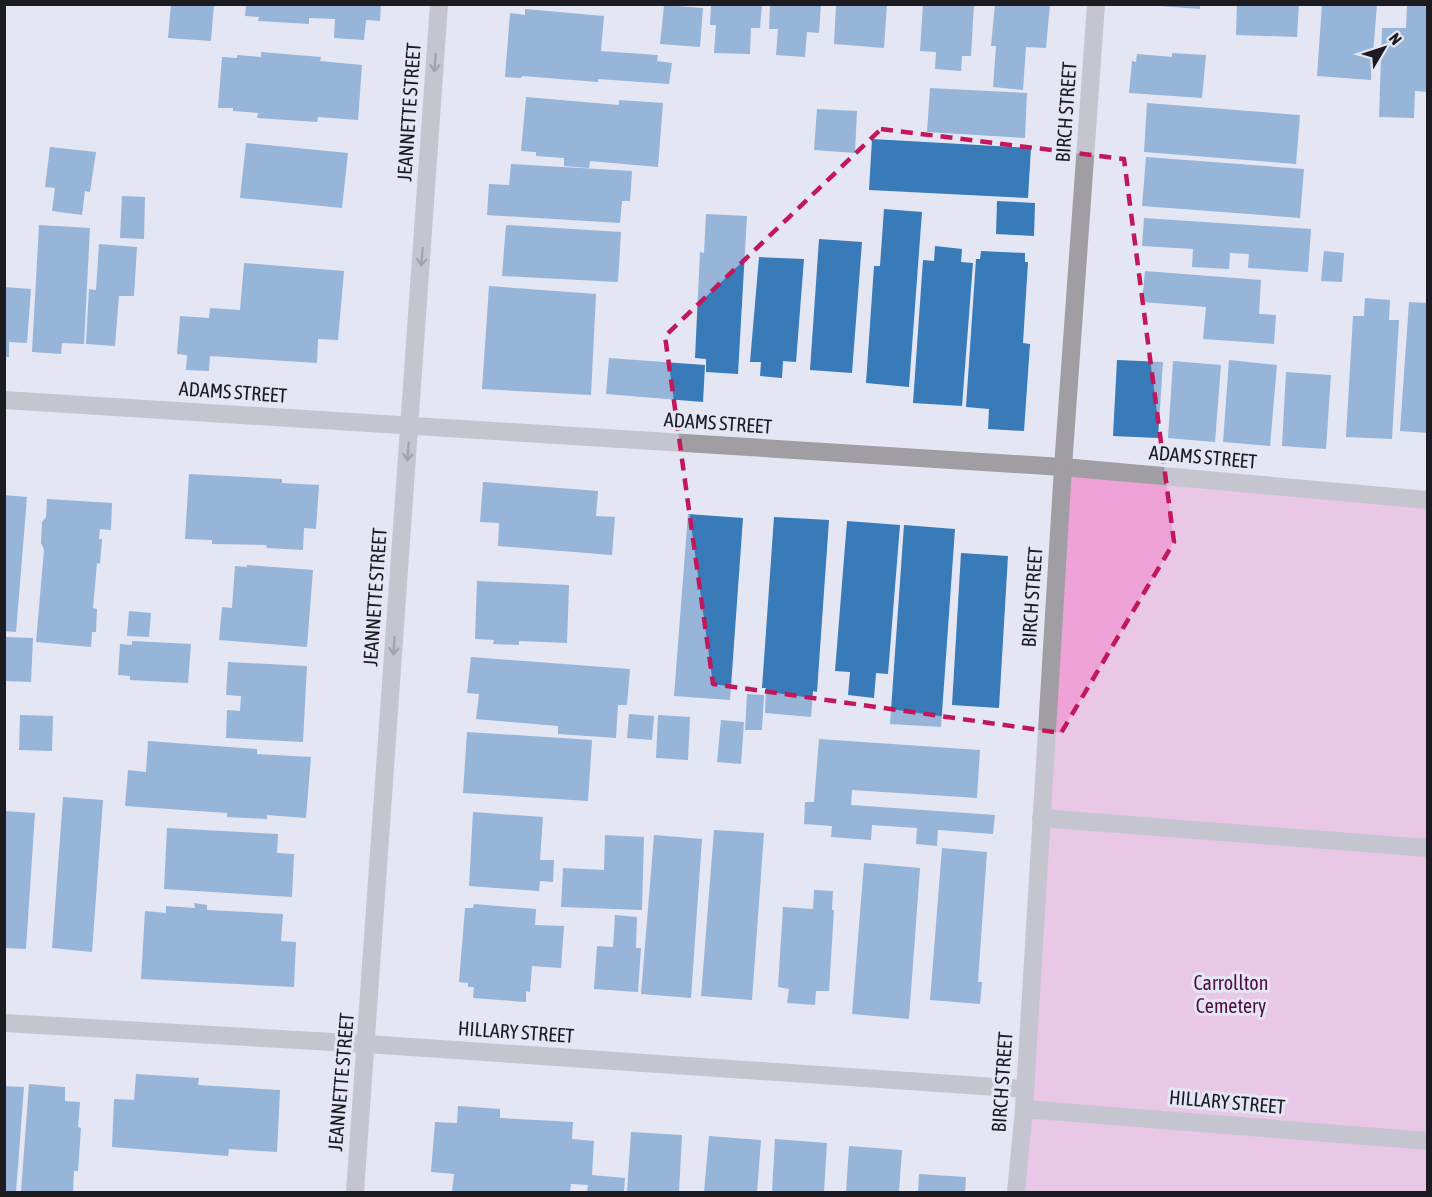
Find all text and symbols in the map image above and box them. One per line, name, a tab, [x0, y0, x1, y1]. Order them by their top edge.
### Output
north arrow	[1354, 18, 1414, 78]
text: N	[1386, 29, 1406, 48]
street label: JEANNETTE STREET	[392, 42, 425, 182]
one-way arrow	[430, 52, 441, 72]
street label: BIRCH STREET	[1051, 61, 1081, 163]
one-way arrow	[416, 247, 427, 267]
street label: ADAMS STREET	[178, 376, 288, 407]
street label: ADAMS STREET	[663, 407, 773, 438]
street label: ADAMS STREET	[1148, 440, 1258, 473]
one-way arrow	[402, 441, 413, 461]
street label: JEANNETTE STREET	[358, 527, 391, 667]
street label: BIRCH STREET	[1017, 546, 1047, 648]
one-way arrow	[389, 636, 400, 656]
park label: Carrollton Cemetery	[1194, 971, 1268, 1017]
street label: JEANNETTE STREET	[323, 1012, 358, 1152]
street label: HILLARY STREET	[457, 1016, 575, 1047]
street label: BIRCH STREET	[987, 1031, 1017, 1133]
street label: HILLARY STREET	[1168, 1085, 1286, 1118]

